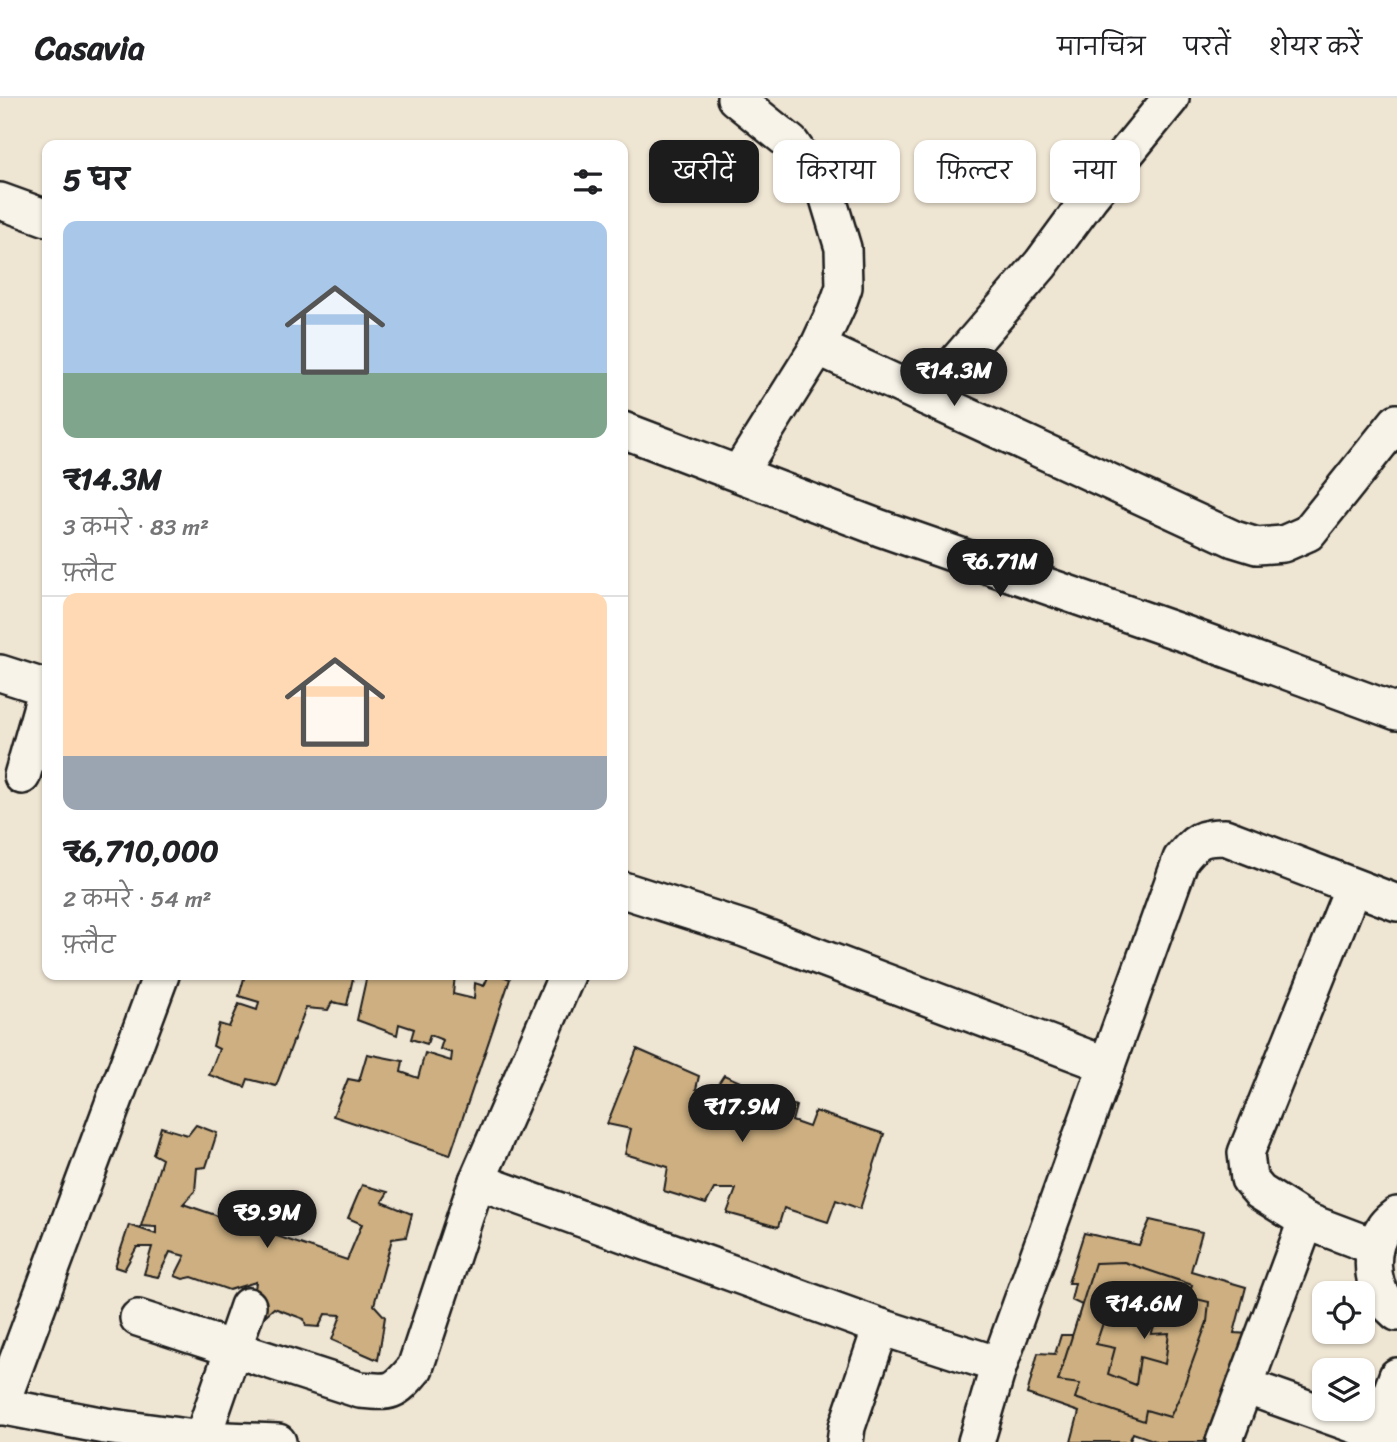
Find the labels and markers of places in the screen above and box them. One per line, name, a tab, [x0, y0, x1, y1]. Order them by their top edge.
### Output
pin: ₹14.3M	[897, 348, 1011, 408]
pin: ₹6.71M	[943, 540, 1057, 599]
pin: ₹17.9M	[685, 1084, 799, 1144]
pin: ₹9.9M	[218, 1190, 316, 1250]
pin: ₹14.6M	[1087, 1282, 1201, 1341]

